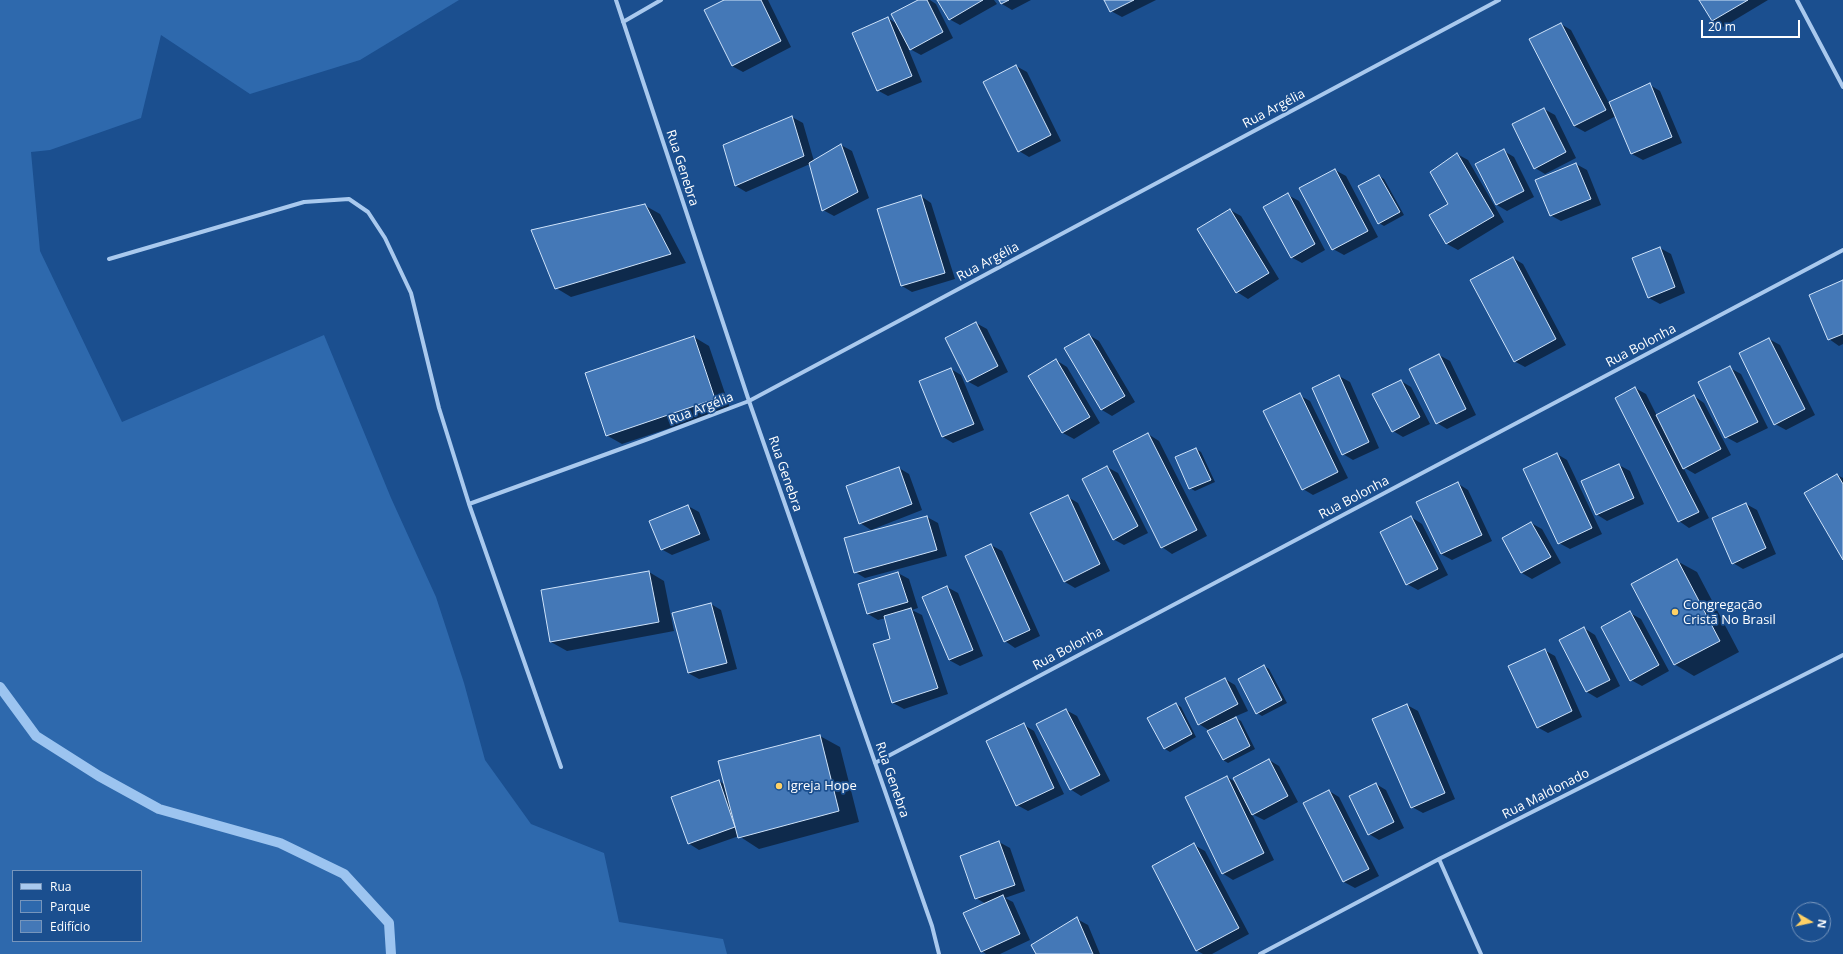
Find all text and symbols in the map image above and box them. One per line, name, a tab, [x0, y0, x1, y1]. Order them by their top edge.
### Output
scale bar	[1703, 12, 1802, 38]
text: 20 m	[1708, 18, 1736, 35]
street label: Rua Argélia	[1240, 86, 1308, 132]
street label: Rua Genebra	[662, 128, 702, 208]
street label: Rua Argélia	[954, 239, 1022, 285]
street label: Rua Bolonha	[1603, 321, 1679, 371]
street label: Rua Argélia	[666, 389, 736, 429]
street label: Rua Genebra	[765, 434, 805, 514]
street label: Rua Bolonha	[1316, 473, 1392, 523]
place label: Congregação Cristã No Brasil	[1683, 597, 1776, 628]
marker: Congregação Cristã No Brasil	[1670, 607, 1680, 617]
street label: Rua Bolonha	[1030, 624, 1106, 674]
street label: Rua Genebra	[872, 740, 912, 820]
street label: Rua Maldonado	[1500, 765, 1592, 823]
place label: Igreja Hope	[787, 778, 857, 794]
marker: Igreja Hope	[774, 781, 784, 791]
legend	[12, 870, 142, 942]
text: Rua	[50, 878, 71, 895]
text: Parque	[50, 898, 90, 915]
north arrow	[1791, 902, 1831, 942]
text: Edifício	[50, 918, 90, 935]
text: N	[1814, 918, 1830, 929]

